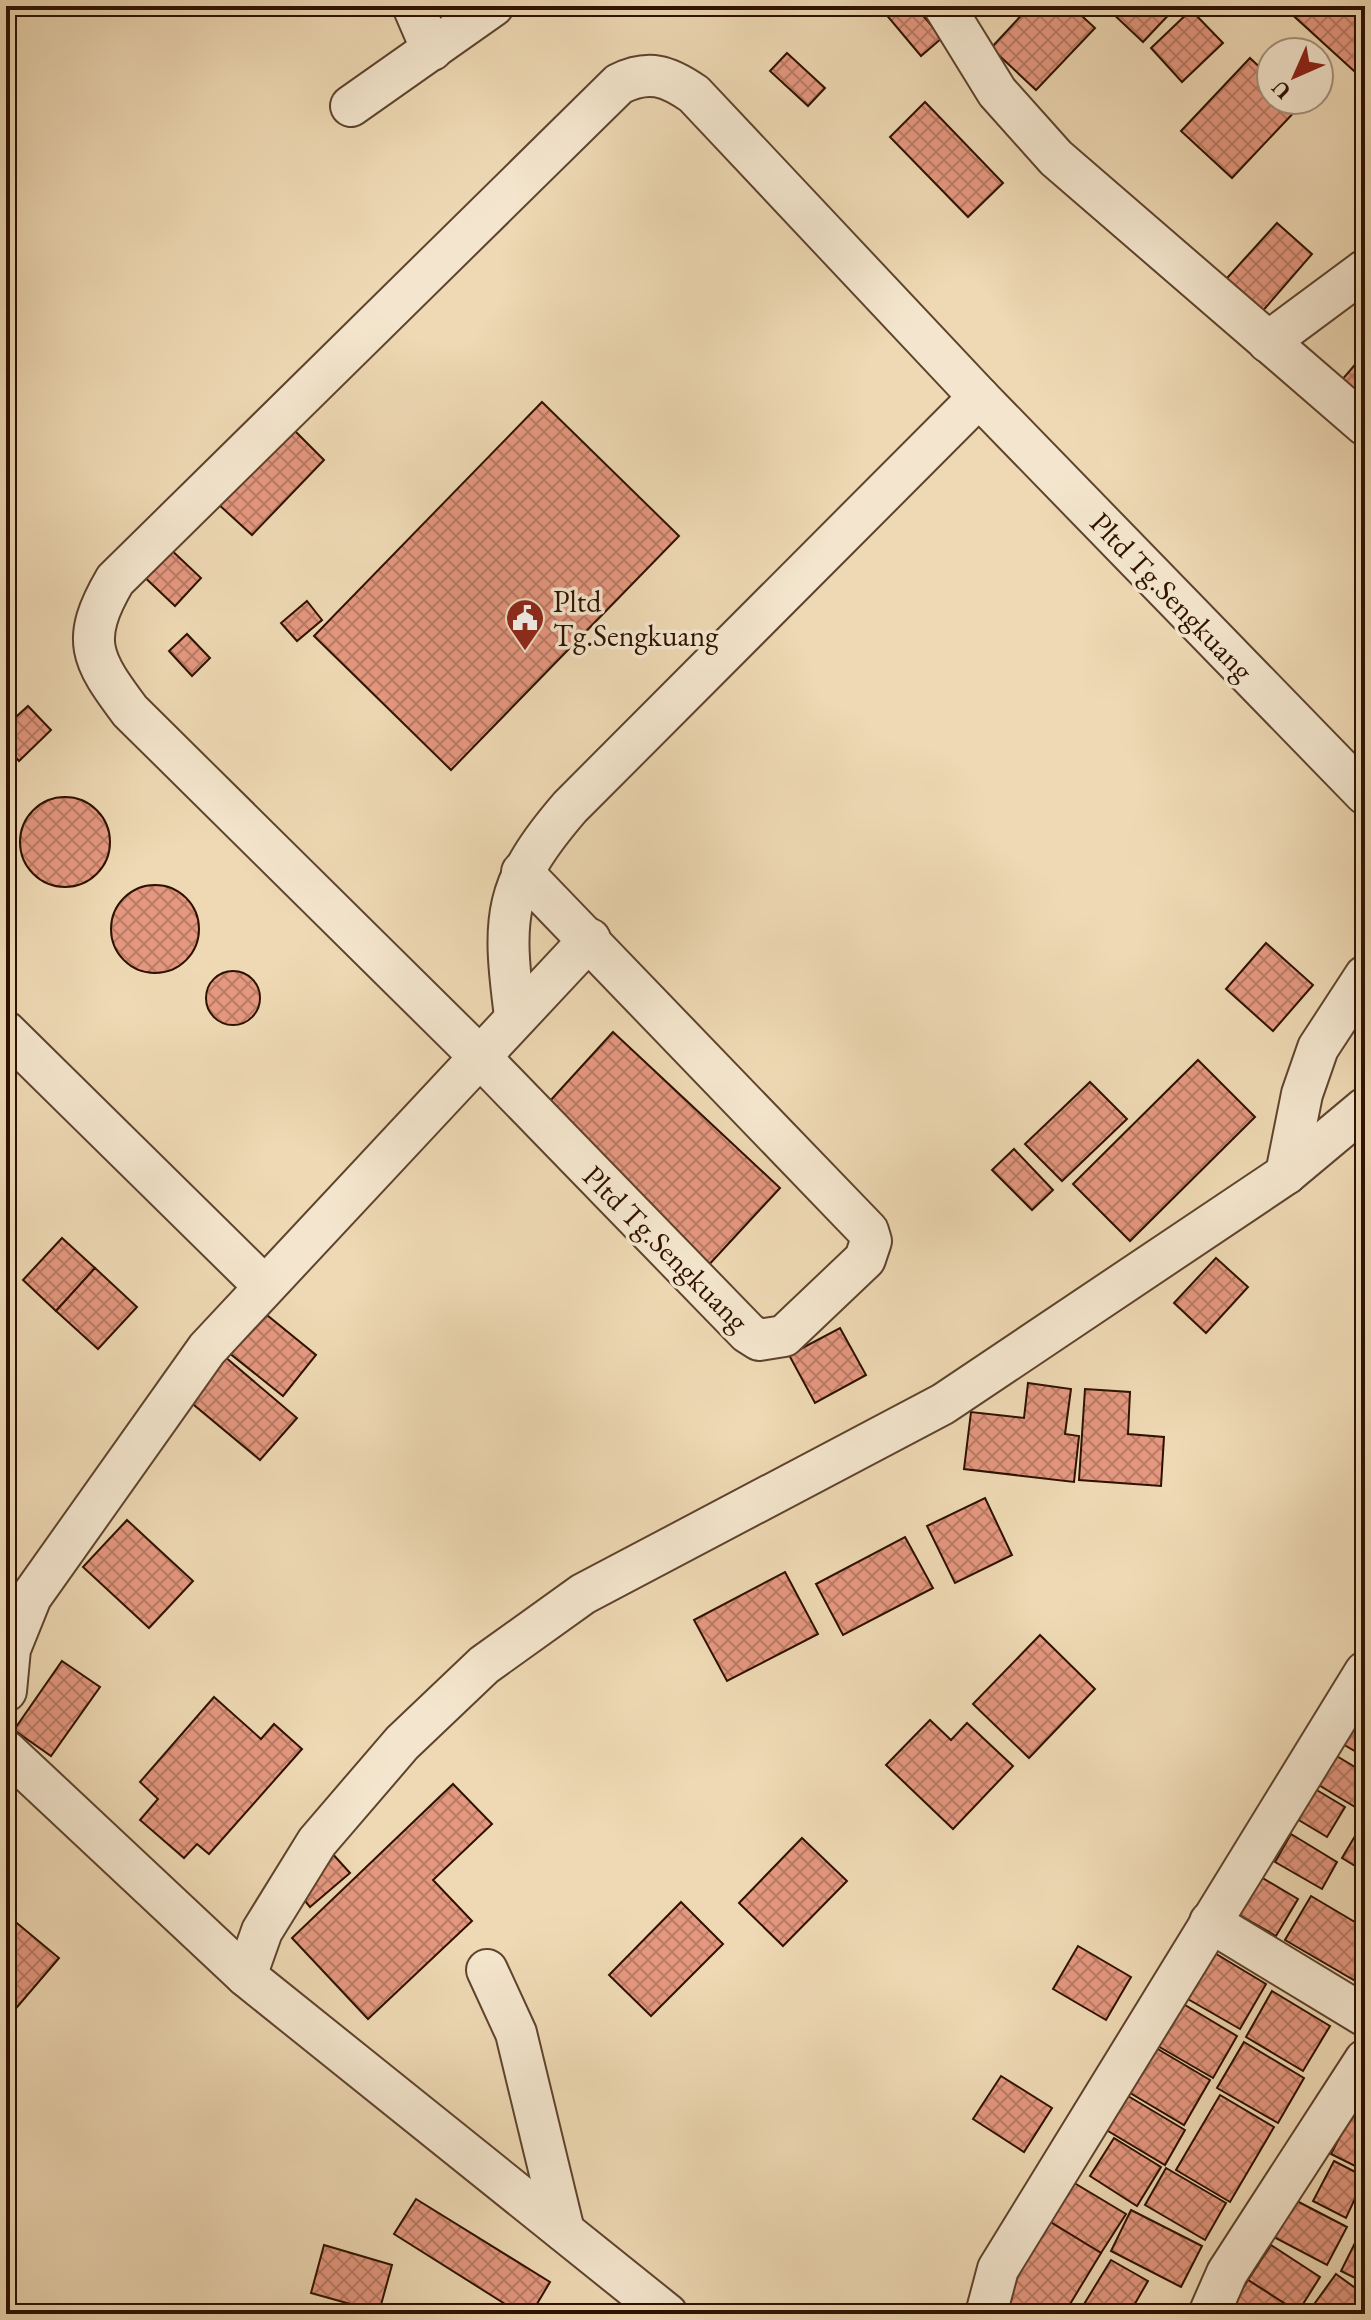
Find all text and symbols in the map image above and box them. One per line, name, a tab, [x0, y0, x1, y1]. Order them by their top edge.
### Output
north arrow	[1255, 36, 1335, 116]
text: U	[1265, 73, 1297, 106]
street label: Pltd Tg.Sengkuang	[1082, 503, 1263, 689]
place label: Pltd Tg.Sengkuang	[553, 582, 719, 655]
public building icon: Pltd Tg.Sengkuang	[504, 597, 546, 652]
street label: Pltd Tg.Sengkuang	[575, 1157, 758, 1340]

